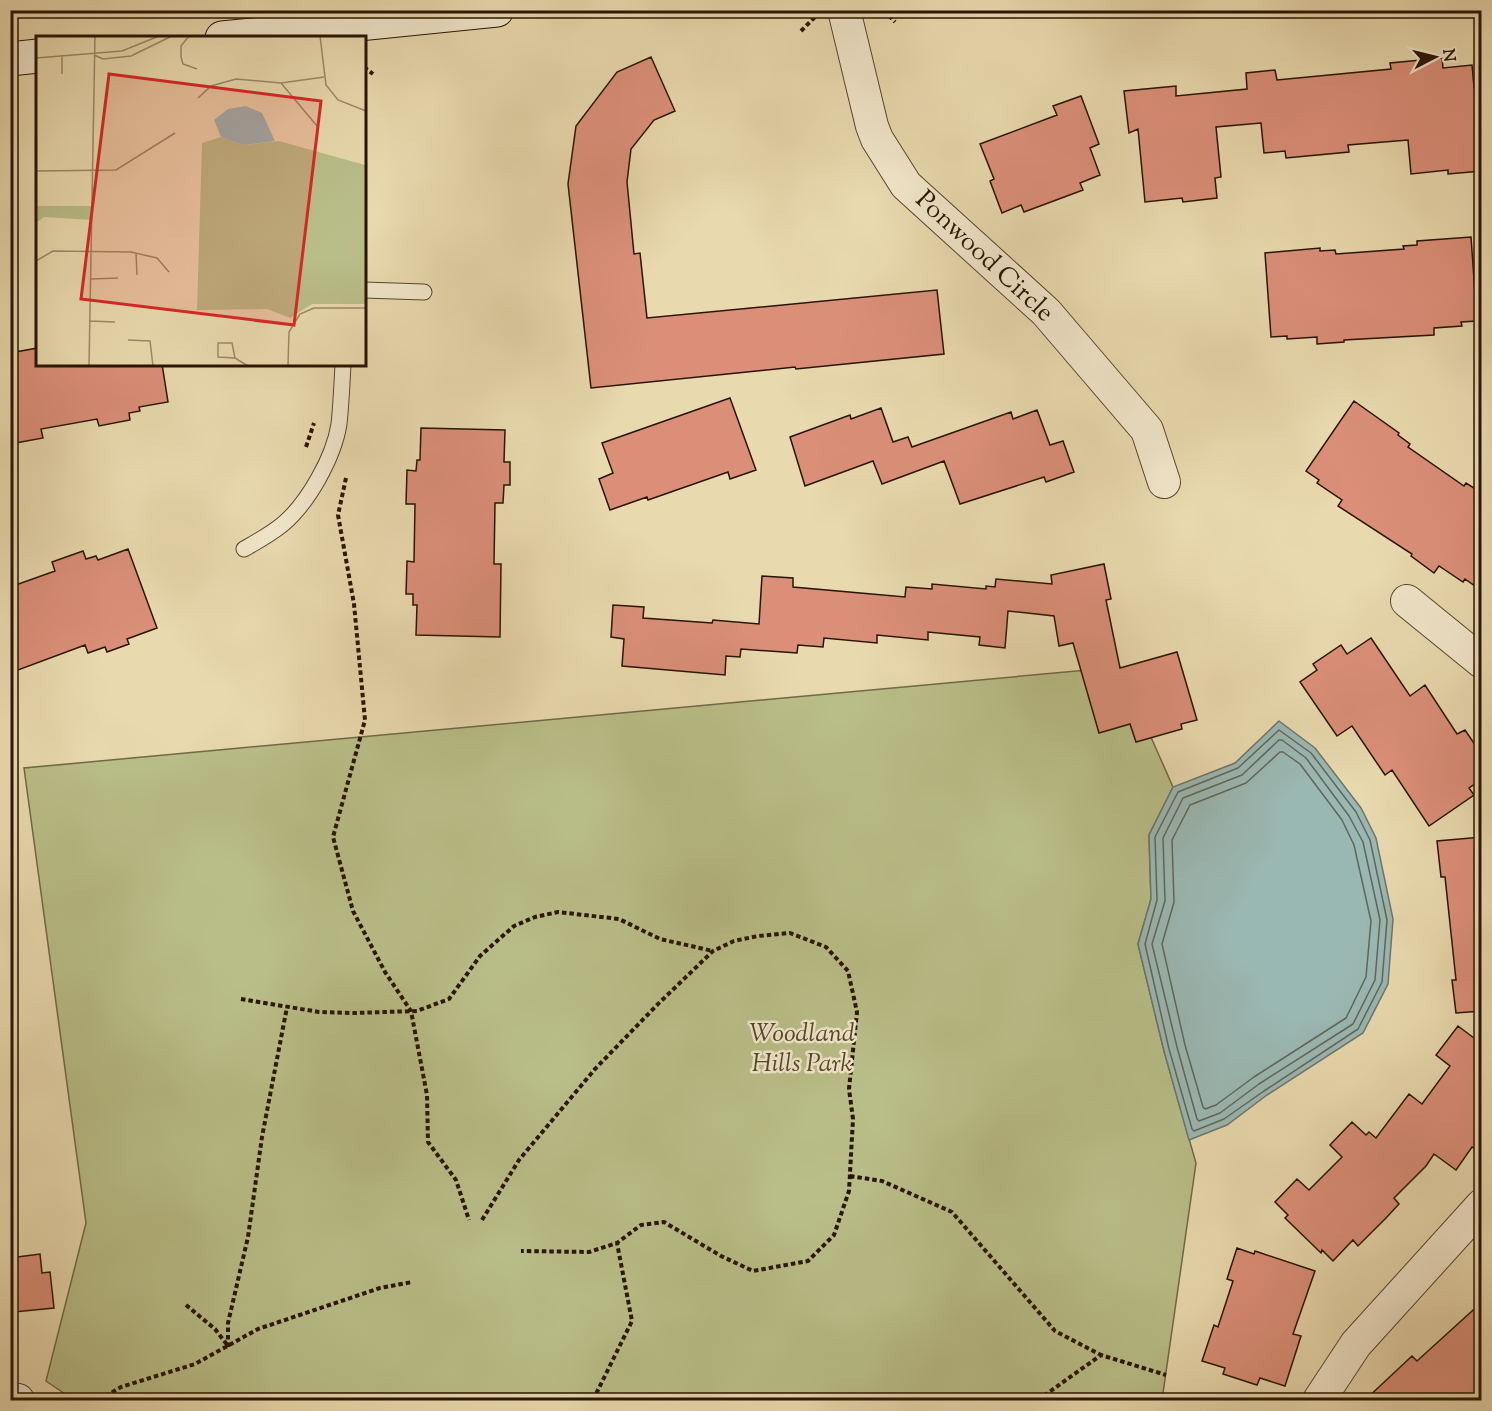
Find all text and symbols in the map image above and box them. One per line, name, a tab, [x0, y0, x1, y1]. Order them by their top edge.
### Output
north arrow	[1405, 27, 1465, 87]
inset map	[36, 36, 366, 366]
text: N	[1435, 48, 1460, 63]
street label: Ponwood Circle	[906, 183, 1062, 331]
park label: Woodland Hills Park	[749, 1016, 855, 1083]

